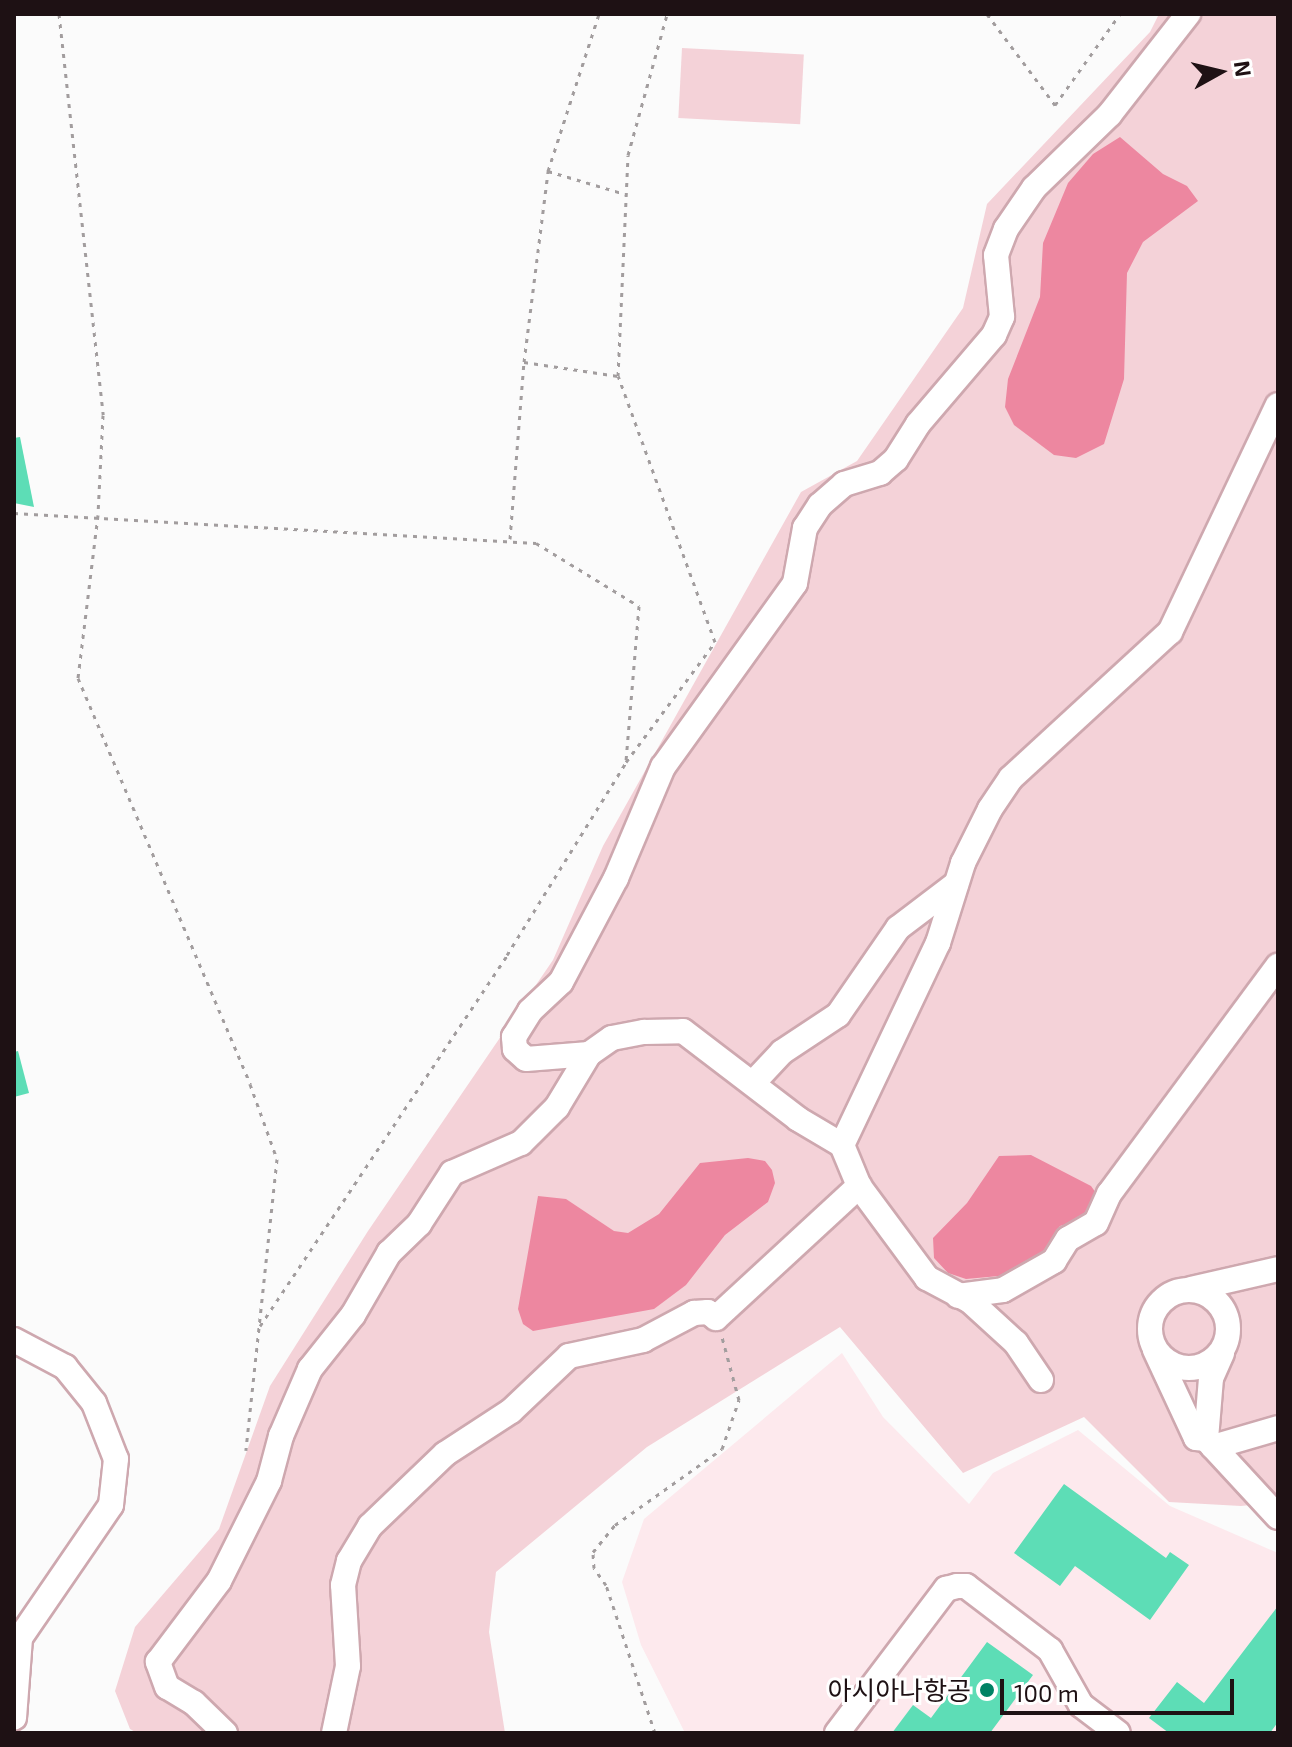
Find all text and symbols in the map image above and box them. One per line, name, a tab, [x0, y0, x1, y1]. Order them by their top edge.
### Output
north arrow	[1180, 32, 1260, 112]
text: N	[1230, 59, 1258, 78]
scale bar	[1004, 1663, 1238, 1713]
place label: 아시아나항공	[827, 1674, 971, 1706]
text: 100 m	[1014, 1678, 1079, 1707]
marker: 아시아나항공	[978, 1681, 996, 1699]

